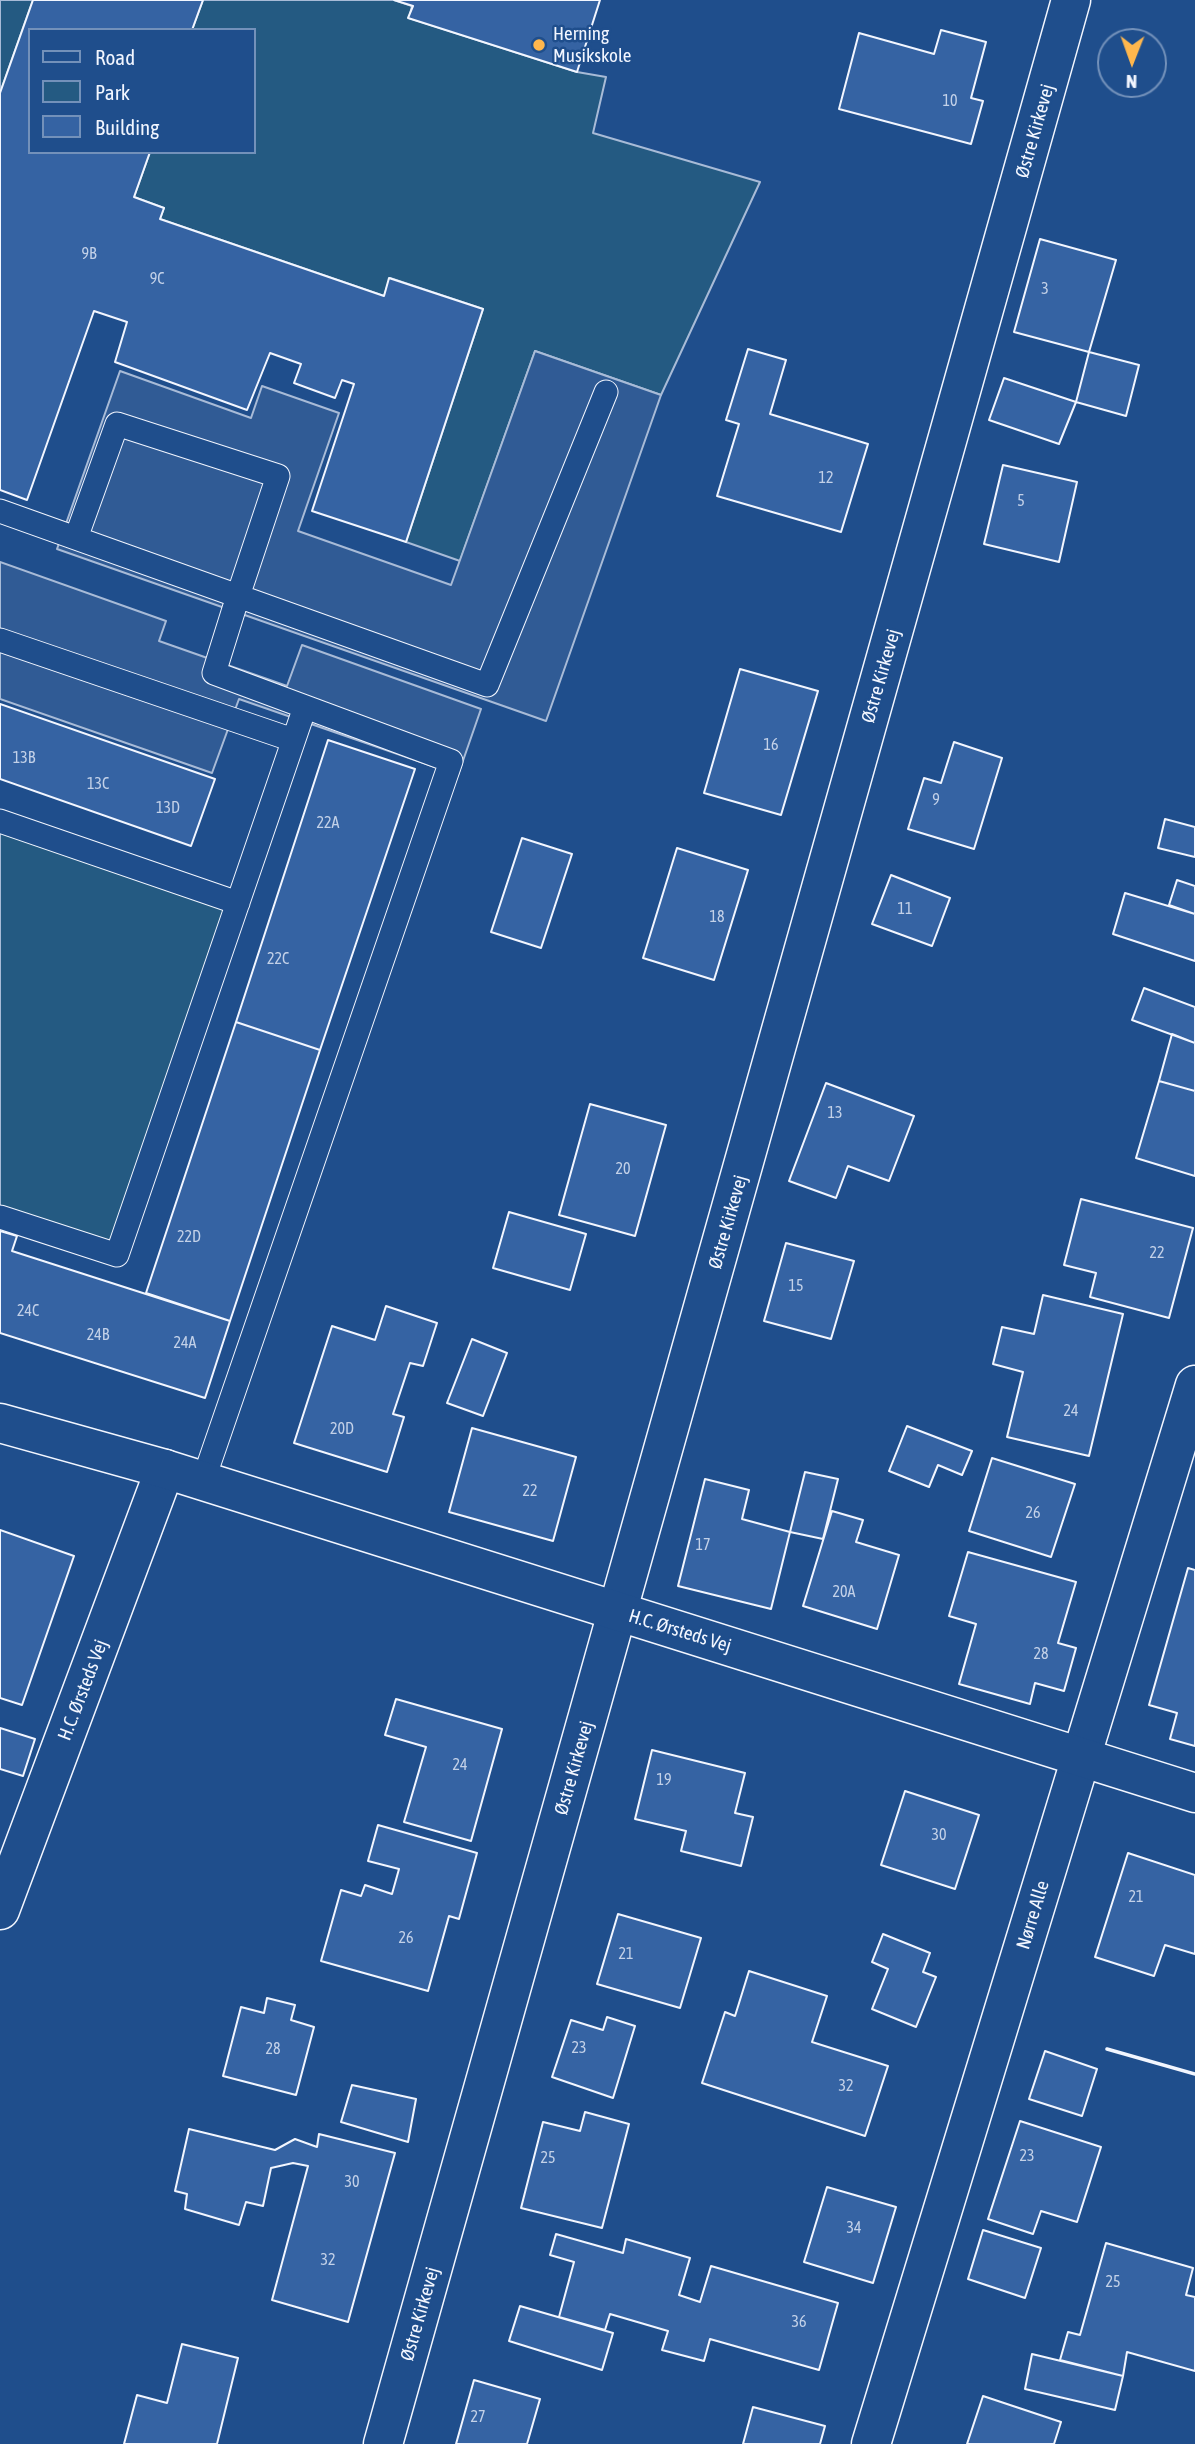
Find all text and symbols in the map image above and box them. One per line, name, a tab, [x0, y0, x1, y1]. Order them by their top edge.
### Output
place label: Herning Musikskole	[553, 23, 631, 67]
legend	[28, 28, 256, 154]
north arrow	[1097, 28, 1167, 98]
marker: Herning Musikskole	[531, 37, 547, 53]
text: Road	[95, 45, 135, 69]
text: N	[1126, 71, 1137, 93]
text: Park	[95, 80, 130, 104]
street label: Østre Kirkevej	[1011, 82, 1059, 180]
house number: 10	[942, 91, 958, 111]
text: Building	[95, 115, 159, 139]
house number: 9B	[81, 244, 97, 264]
house number: 9C	[150, 269, 164, 289]
house number: 3	[1041, 279, 1049, 299]
house number: 12	[818, 468, 834, 488]
house number: 5	[1017, 491, 1025, 511]
street label: Østre Kirkevej	[857, 627, 905, 725]
house number: 16	[763, 735, 779, 755]
house number: 13B	[13, 748, 35, 768]
house number: 13C	[87, 774, 109, 794]
house number: 9	[932, 790, 940, 810]
house number: 13D	[156, 798, 180, 818]
house number: 22A	[317, 813, 339, 833]
house number: 11	[897, 899, 913, 919]
house number: 18	[709, 907, 725, 927]
house number: 22C	[267, 949, 289, 969]
house number: 13	[827, 1103, 843, 1123]
house number: 20	[615, 1159, 631, 1179]
street label: Østre Kirkevej	[704, 1173, 752, 1271]
house number: 22D	[177, 1227, 201, 1247]
house number: 22	[1149, 1243, 1165, 1263]
house number: 15	[788, 1276, 804, 1296]
house number: 24C	[17, 1301, 39, 1321]
house number: 24B	[87, 1325, 109, 1345]
house number: 24A	[174, 1333, 196, 1353]
house number: 24	[1063, 1401, 1079, 1421]
house number: 20D	[330, 1419, 354, 1439]
house number: 22	[522, 1481, 538, 1501]
house number: 26	[1025, 1503, 1041, 1523]
house number: 17	[695, 1535, 711, 1555]
house number: 20A	[833, 1582, 855, 1602]
street label: H.C. Ørsteds Vej	[626, 1605, 734, 1657]
street label: H.C. Ørsteds Vej	[53, 1636, 113, 1744]
house number: 28	[1033, 1644, 1049, 1664]
street label: Østre Kirkevej	[550, 1719, 598, 1817]
house number: 24	[452, 1755, 468, 1775]
house number: 19	[656, 1770, 672, 1790]
house number: 30	[931, 1825, 947, 1845]
street label: Nørre Alle	[1012, 1878, 1054, 1952]
house number: 21	[1128, 1887, 1144, 1907]
house number: 26	[398, 1928, 414, 1948]
house number: 21	[618, 1944, 634, 1964]
house number: 23	[571, 2038, 587, 2058]
house number: 28	[265, 2039, 281, 2059]
house number: 32	[838, 2076, 854, 2096]
house number: 23	[1019, 2146, 1035, 2166]
house number: 25	[540, 2148, 556, 2168]
house number: 30	[344, 2172, 360, 2192]
house number: 34	[846, 2218, 862, 2238]
house number: 32	[320, 2250, 336, 2270]
street label: Østre Kirkevej	[396, 2265, 444, 2363]
house number: 25	[1105, 2272, 1121, 2292]
house number: 36	[791, 2312, 807, 2332]
house number: 27	[470, 2407, 486, 2427]

